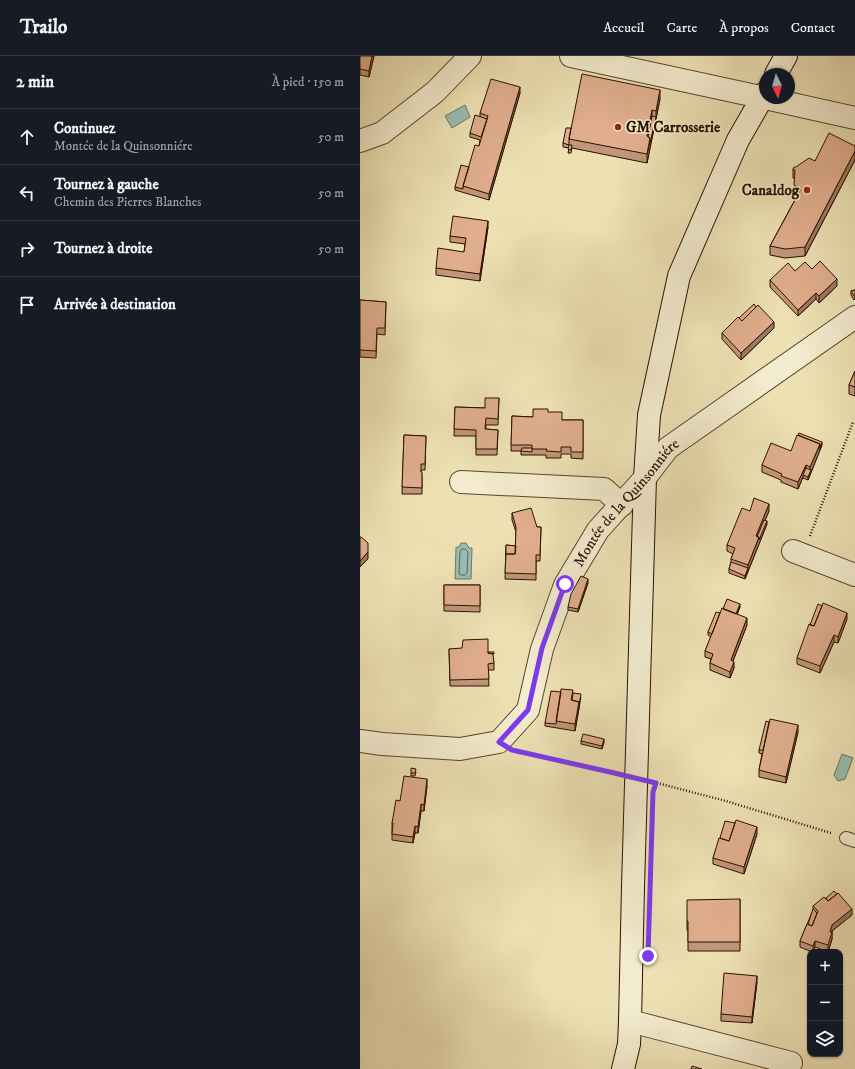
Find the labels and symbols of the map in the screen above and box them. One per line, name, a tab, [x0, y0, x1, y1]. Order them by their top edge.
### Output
north arrow	[759, 68, 795, 104]
place label: GM Carrosserie	[626, 118, 721, 137]
marker: GM Carrosserie	[613, 122, 623, 132]
place label: Canaldog	[742, 181, 800, 200]
marker: Canaldog	[802, 185, 812, 195]
street label: Montée de la Quinsonniére	[569, 434, 683, 570]
route start	[556, 575, 574, 593]
route end	[639, 947, 657, 965]

